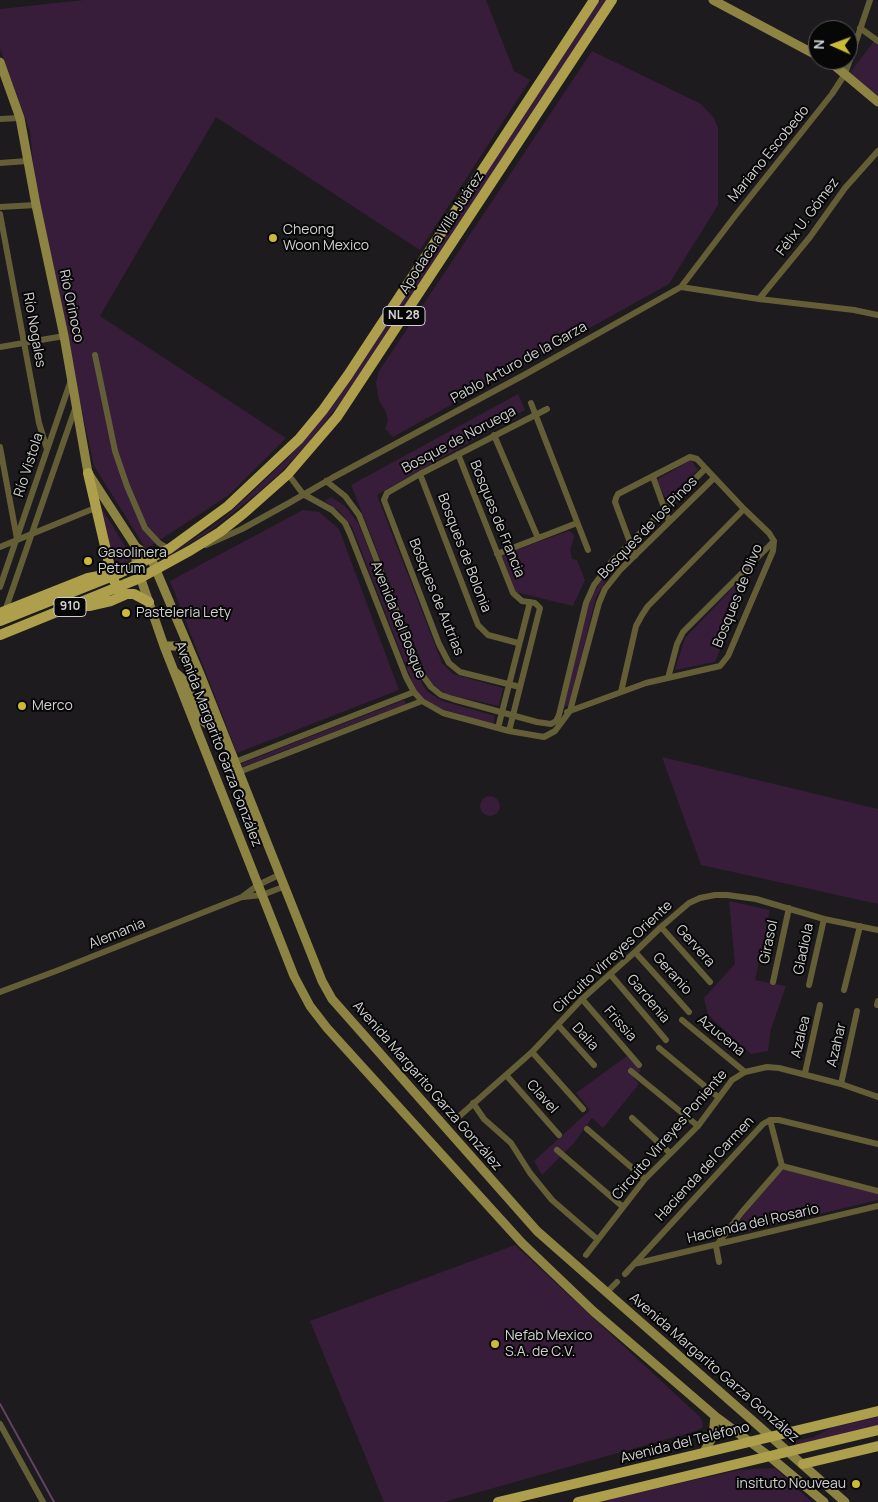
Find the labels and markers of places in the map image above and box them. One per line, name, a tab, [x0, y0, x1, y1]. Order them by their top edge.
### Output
place label: Cheong Woon Mexico	[283, 222, 369, 254]
marker: Cheong Woon Mexico	[267, 232, 279, 244]
place label: Gasolinera Petrum	[98, 545, 167, 578]
marker: Gasolinera Petrum	[82, 555, 94, 567]
place label: Pasteleria Lety	[136, 605, 231, 621]
marker: Pasteleria Lety	[120, 607, 132, 619]
place label: Merco	[32, 698, 73, 714]
marker: Merco	[16, 700, 28, 712]
place label: Nefab Mexico S.A. de C.V.	[505, 1328, 593, 1360]
marker: Nefab Mexico S.A. de C.V.	[489, 1338, 501, 1350]
place label: insituto Nouveau	[736, 1476, 846, 1492]
marker: insituto Nouveau	[850, 1478, 862, 1490]

